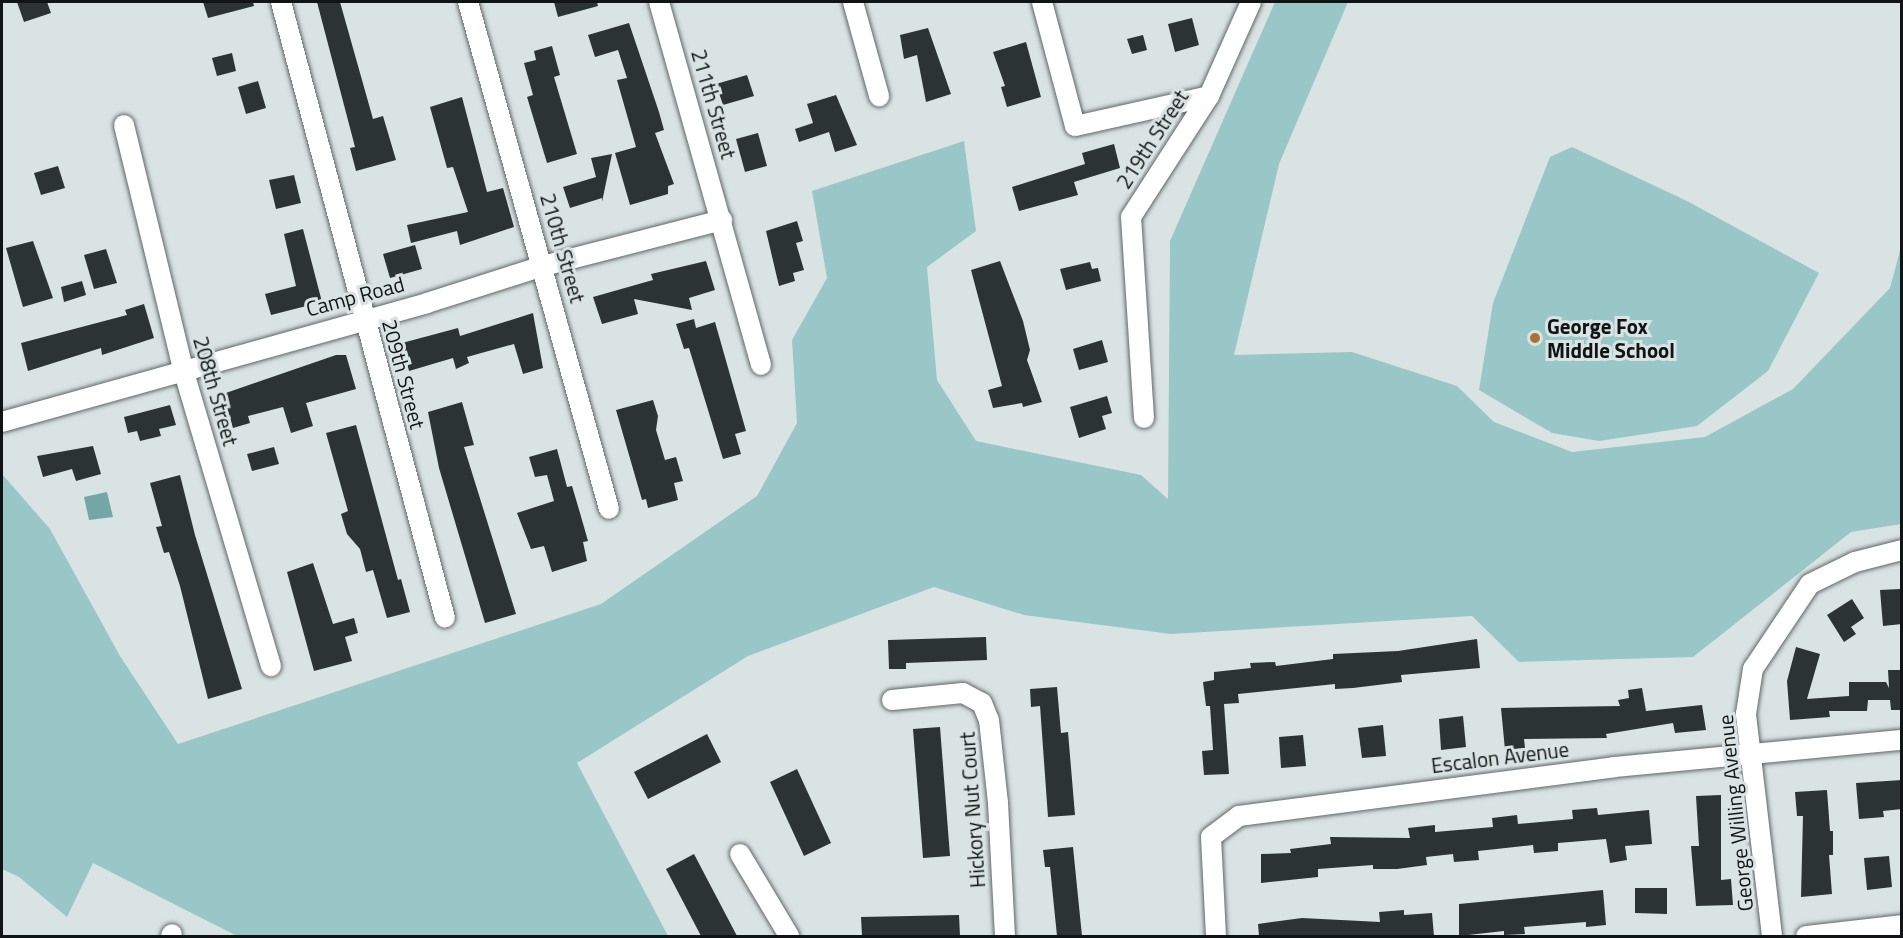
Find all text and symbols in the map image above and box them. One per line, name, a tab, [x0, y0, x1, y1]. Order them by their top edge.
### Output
street label: 211th Street	[686, 46, 742, 162]
street label: 219th Street	[1111, 85, 1193, 193]
street label: 210th Street	[535, 190, 591, 306]
street label: Camp Road	[303, 271, 407, 321]
place label: George Fox Middle School	[1547, 313, 1675, 363]
street label: 209th Street	[377, 316, 431, 432]
marker: George Fox Middle School	[1528, 331, 1542, 345]
street label: 208th Street	[188, 333, 244, 449]
street label: George Willing Avenue	[1712, 713, 1758, 913]
street label: Hickory Nut Court	[954, 731, 990, 889]
street label: Escalon Avenue	[1430, 736, 1570, 778]

